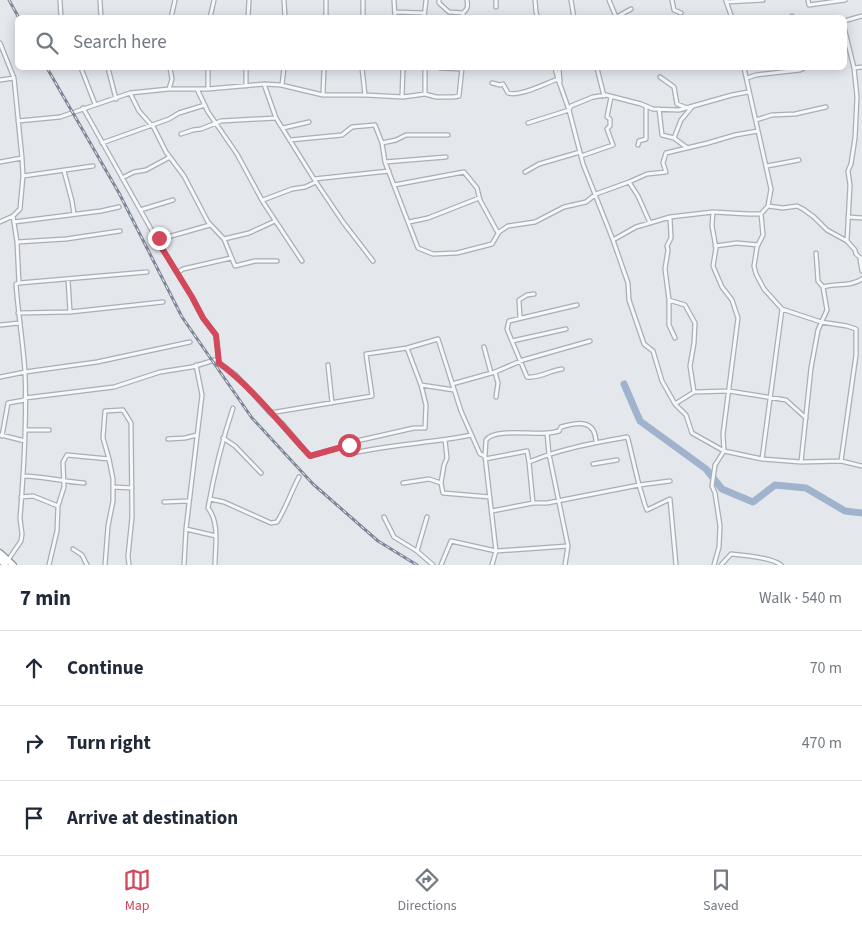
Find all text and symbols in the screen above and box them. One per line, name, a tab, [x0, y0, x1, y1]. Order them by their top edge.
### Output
search box	[15, 15, 847, 70]
icon: search	[33, 29, 61, 57]
text: Search here	[73, 29, 167, 56]
route end	[148, 227, 171, 250]
route start	[338, 434, 361, 457]
text: 7 min	[20, 583, 71, 613]
text: Walk · 540 m	[759, 587, 842, 609]
icon: ahead	[20, 654, 48, 682]
text: Continue	[67, 655, 144, 682]
text: 70 m	[810, 657, 842, 679]
icon: right	[20, 729, 48, 757]
text: Turn right	[67, 730, 151, 757]
text: 470 m	[802, 732, 842, 754]
icon: arrive	[20, 804, 48, 832]
text: Arrive at destination	[67, 805, 238, 832]
tab: Map	[123, 866, 151, 916]
tab: Directions	[397, 866, 457, 916]
tab: Saved	[703, 866, 739, 916]

